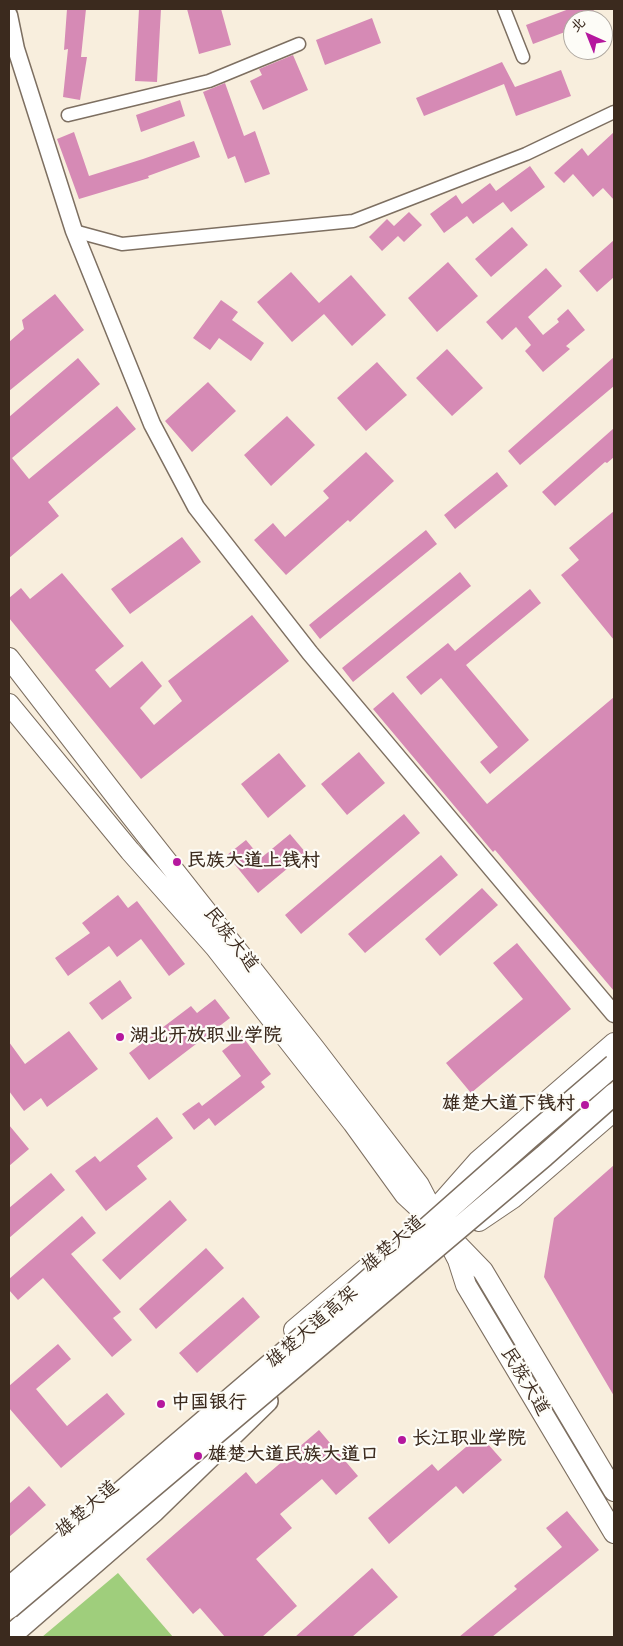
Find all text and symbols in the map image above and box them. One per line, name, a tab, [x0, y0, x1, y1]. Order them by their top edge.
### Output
north arrow	[563, 10, 613, 60]
text: 北	[567, 14, 590, 36]
place label: 民族大道上钱村	[187, 851, 320, 873]
marker: 民族大道上钱村	[171, 856, 183, 868]
street label: 民族大道	[198, 903, 262, 977]
place label: 湖北开放职业学院	[130, 1026, 282, 1048]
marker: 湖北开放职业学院	[114, 1031, 126, 1043]
place label: 雄楚大道下钱村	[442, 1094, 575, 1116]
marker: 雄楚大道下钱村	[579, 1099, 591, 1111]
street label: 雄楚大道	[358, 1211, 430, 1279]
street label: 雄楚大道高架	[263, 1282, 363, 1374]
street label: 民族大道	[495, 1344, 553, 1420]
place label: 中国银行	[171, 1393, 247, 1415]
marker: 中国银行	[155, 1398, 167, 1410]
place label: 长江职业学院	[412, 1429, 526, 1451]
marker: 长江职业学院	[396, 1434, 408, 1446]
place label: 雄楚大道民族大道口	[208, 1445, 379, 1467]
marker: 雄楚大道民族大道口	[192, 1450, 204, 1462]
street label: 雄楚大道	[52, 1476, 124, 1544]

